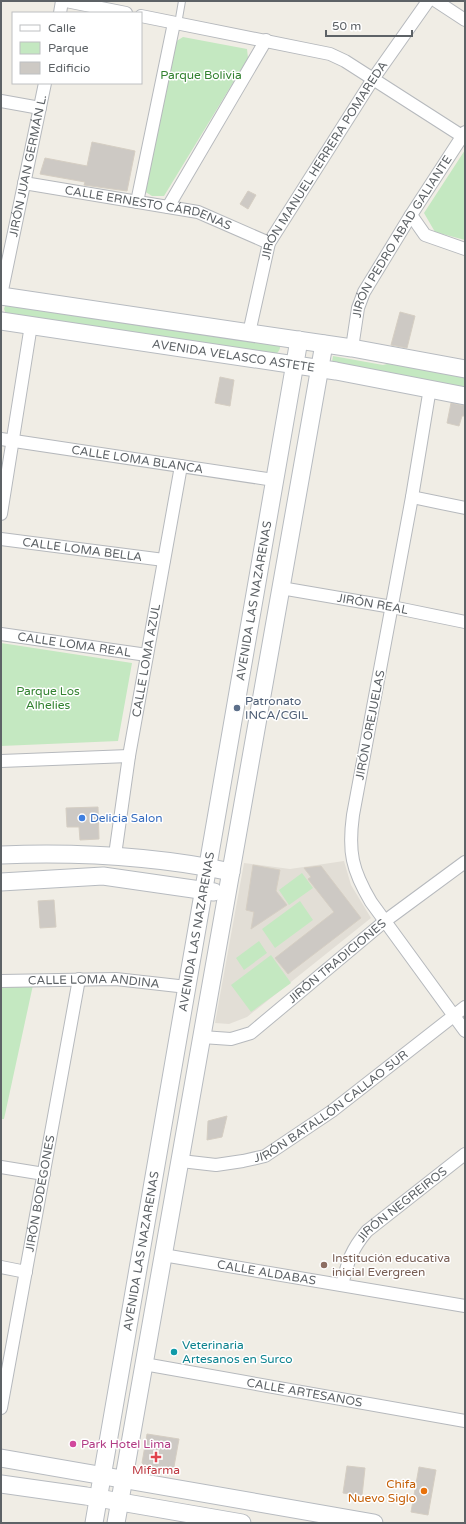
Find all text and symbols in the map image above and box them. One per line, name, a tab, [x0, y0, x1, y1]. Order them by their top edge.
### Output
legend	[12, 12, 142, 84]
scale bar	[326, 12, 412, 38]
text: 50 m	[332, 19, 361, 33]
text: Calle	[48, 21, 76, 35]
text: Parque	[48, 41, 89, 55]
street label: JIRÓN MANUEL HERRERA POMAREDA	[258, 58, 390, 261]
text: Edificio	[48, 61, 90, 75]
park label: Parque Bolivia	[160, 68, 242, 82]
street label: JIRÓN JUAN GERMÁN L.	[6, 93, 49, 238]
street label: JIRÓN PEDRO ABAD GALIANTE	[350, 153, 455, 319]
street label: CALLE ERNESTO CÁRDENAS	[64, 183, 234, 233]
street label: AVENIDA VELASCO ASTETE	[151, 337, 316, 375]
street label: CALLE LOMA BLANCA	[71, 443, 204, 476]
street label: AVENIDA LAS NAZARENAS	[233, 520, 275, 682]
street label: CALLE LOMA BELLA	[22, 535, 143, 564]
street label: JIRÓN REAL	[336, 591, 410, 617]
street label: CALLE LOMA AZUL	[129, 603, 163, 718]
street label: CALLE LOMA REAL	[17, 629, 132, 660]
street label: JIRÓN OREJUELAS	[353, 669, 387, 781]
park label: Parque Los Alhelies	[16, 684, 80, 712]
place label: Patronato INCA/CGIL	[245, 694, 308, 722]
marker: Patronato INCA/CGIL	[232, 703, 242, 713]
place label: Delicia Salon	[90, 811, 163, 825]
marker: Delicia Salon	[77, 813, 87, 823]
street label: AVENIDA LAS NAZARENAS	[176, 851, 217, 1013]
street label: JIRÓN TRADICIONES	[285, 916, 389, 1006]
street label: CALLE LOMA ANDINA	[28, 972, 160, 991]
street label: JIRÓN BATALLÓN CALLAO SUR	[253, 1047, 411, 1165]
street label: JIRÓN BODEGONES	[23, 1134, 57, 1253]
street label: JIRÓN NEGREIROS	[354, 1164, 450, 1245]
street label: AVENIDA LAS NAZARENAS	[120, 1170, 162, 1332]
place label: Institución educativa inicial Evergreen	[332, 1251, 450, 1279]
street label: CALLE ALDABAS	[216, 1257, 317, 1288]
marker: Institución educativa inicial Evergreen	[319, 1260, 329, 1270]
place label: Veterinaria Artesanos en Surco	[182, 1338, 293, 1366]
marker: Veterinaria Artesanos en Surco	[169, 1347, 179, 1357]
street label: CALLE ARTESANOS	[245, 1375, 364, 1410]
place label: Park Hotel Lima	[81, 1437, 171, 1451]
marker: Park Hotel Lima	[68, 1439, 78, 1449]
marker: Mifarma	[151, 1452, 161, 1462]
place label: Mifarma	[132, 1463, 180, 1477]
place label: Chifa Nuevo Siglo	[348, 1477, 416, 1505]
marker: Chifa Nuevo Siglo	[419, 1486, 429, 1496]

